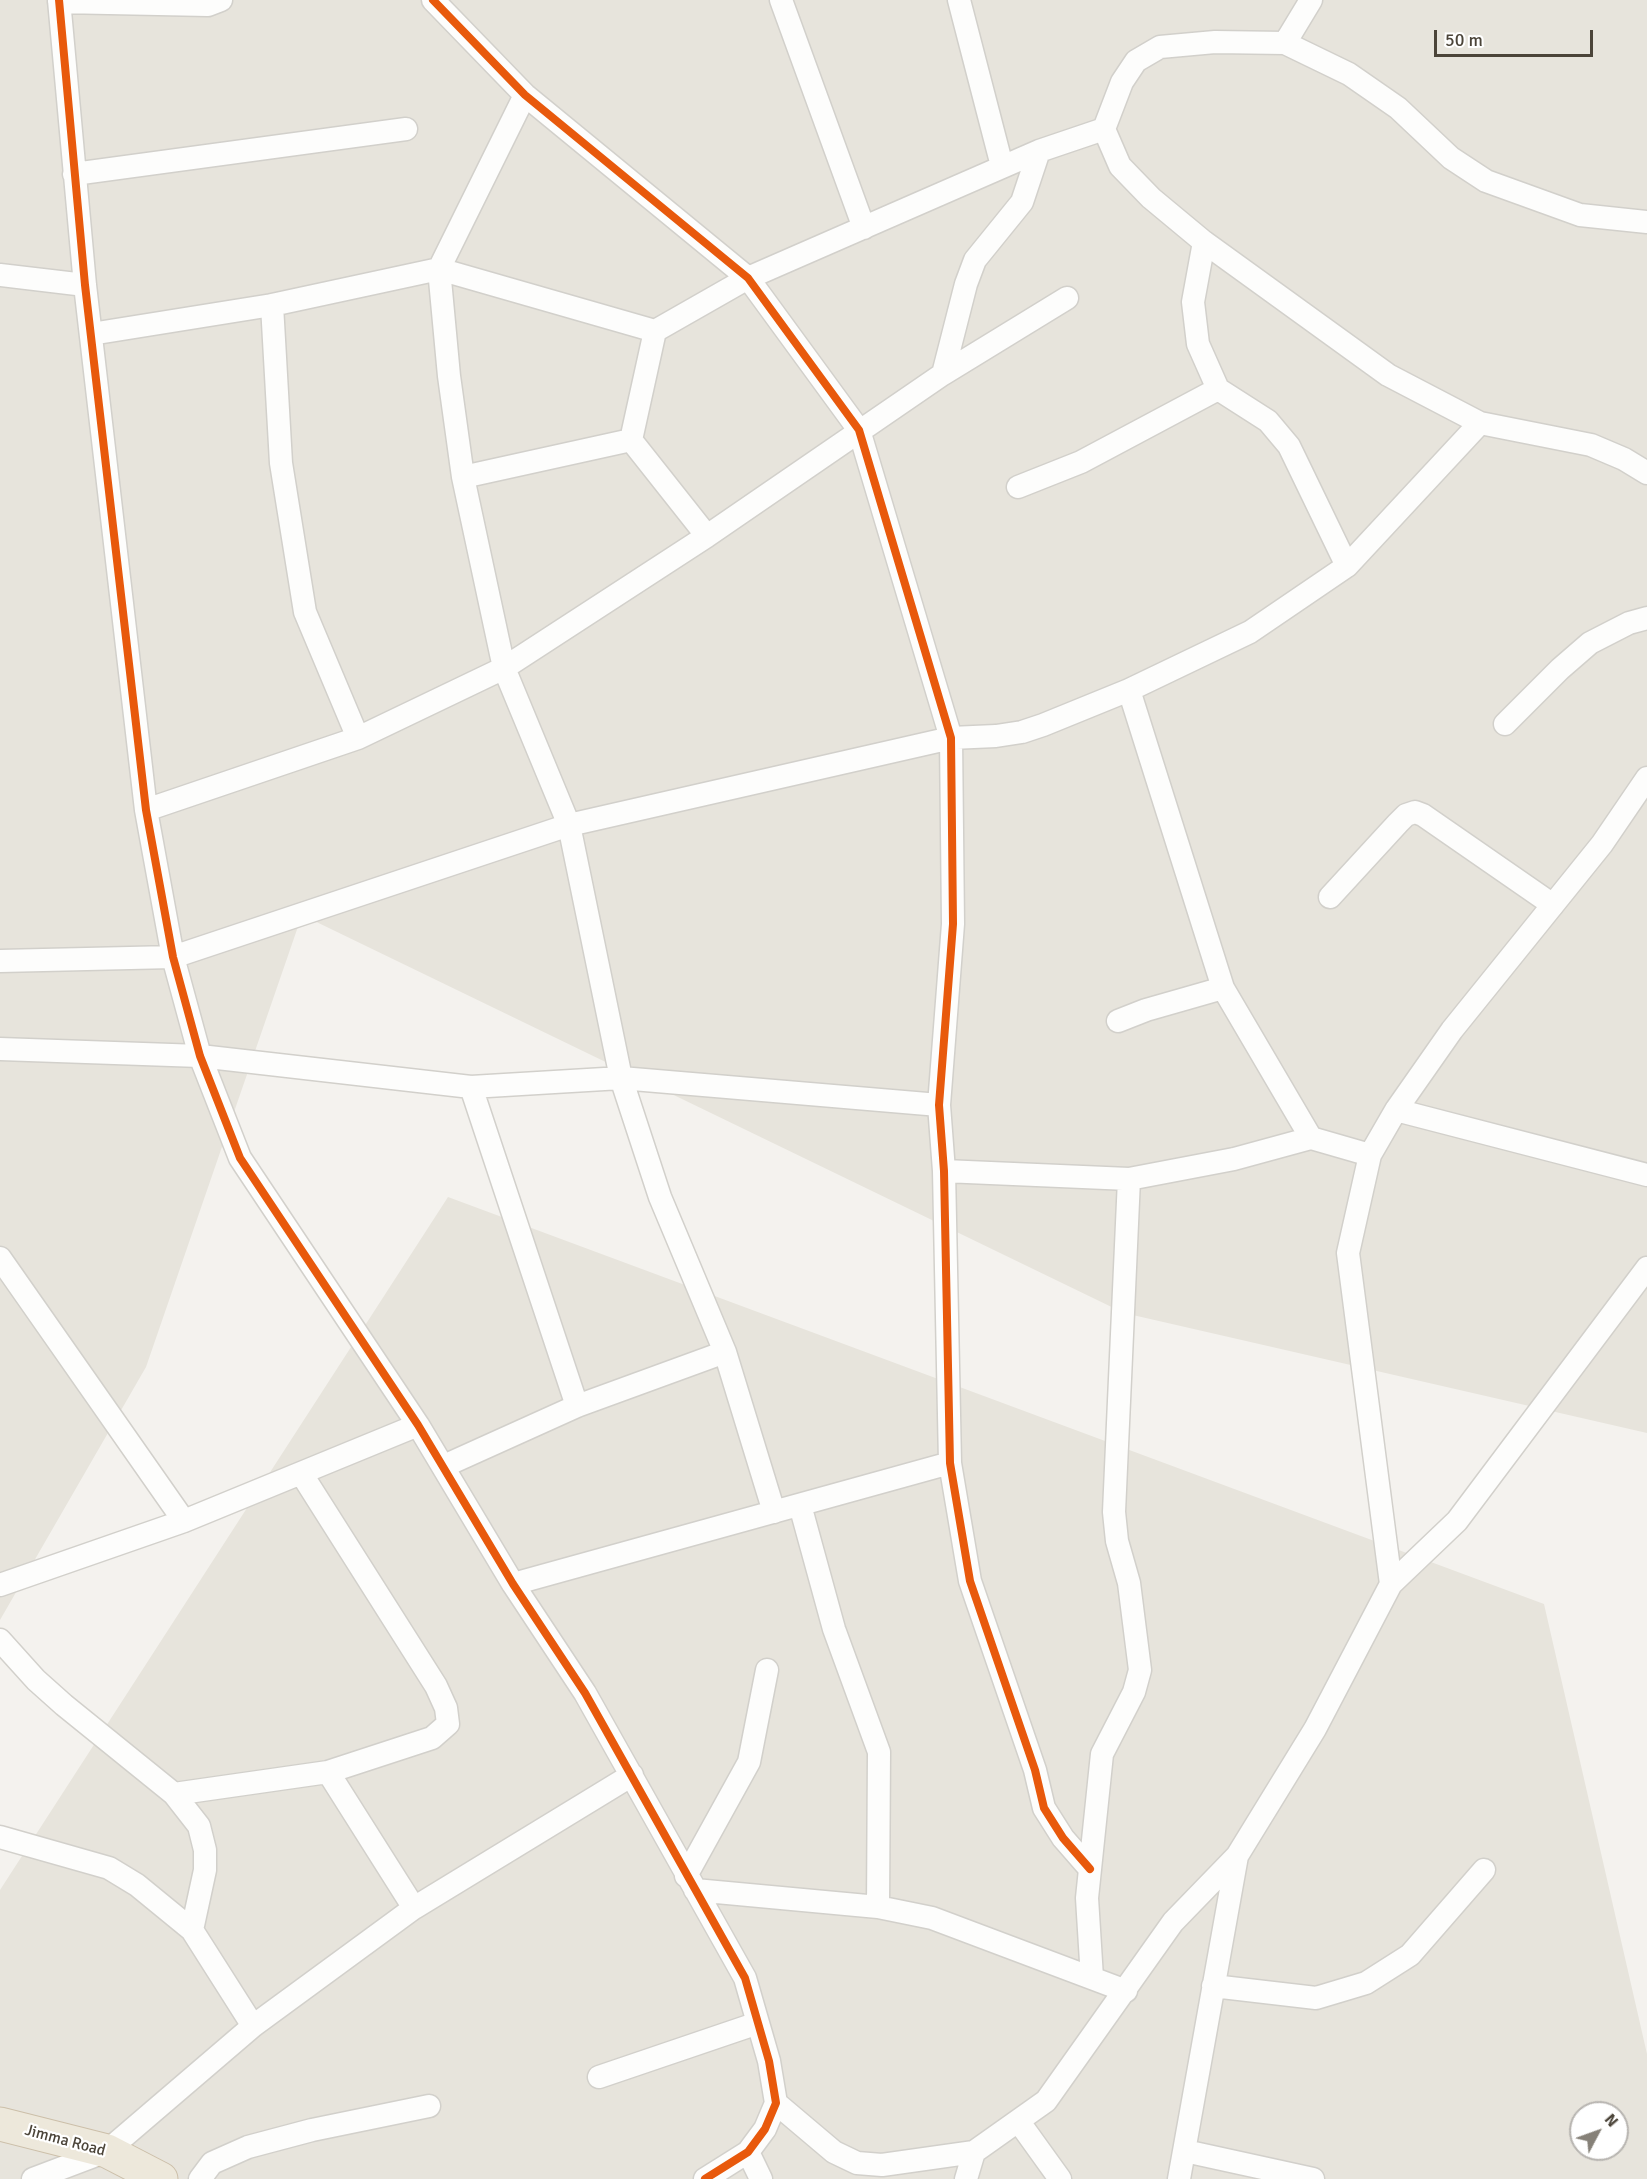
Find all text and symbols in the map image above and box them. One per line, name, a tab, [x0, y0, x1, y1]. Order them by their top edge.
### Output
scale bar	[1437, 18, 1596, 56]
text: 50 m	[1445, 29, 1483, 51]
north arrow	[1569, 2101, 1629, 2161]
text: N	[1600, 2110, 1622, 2131]
street label: Jimma Road	[22, 2121, 108, 2161]

